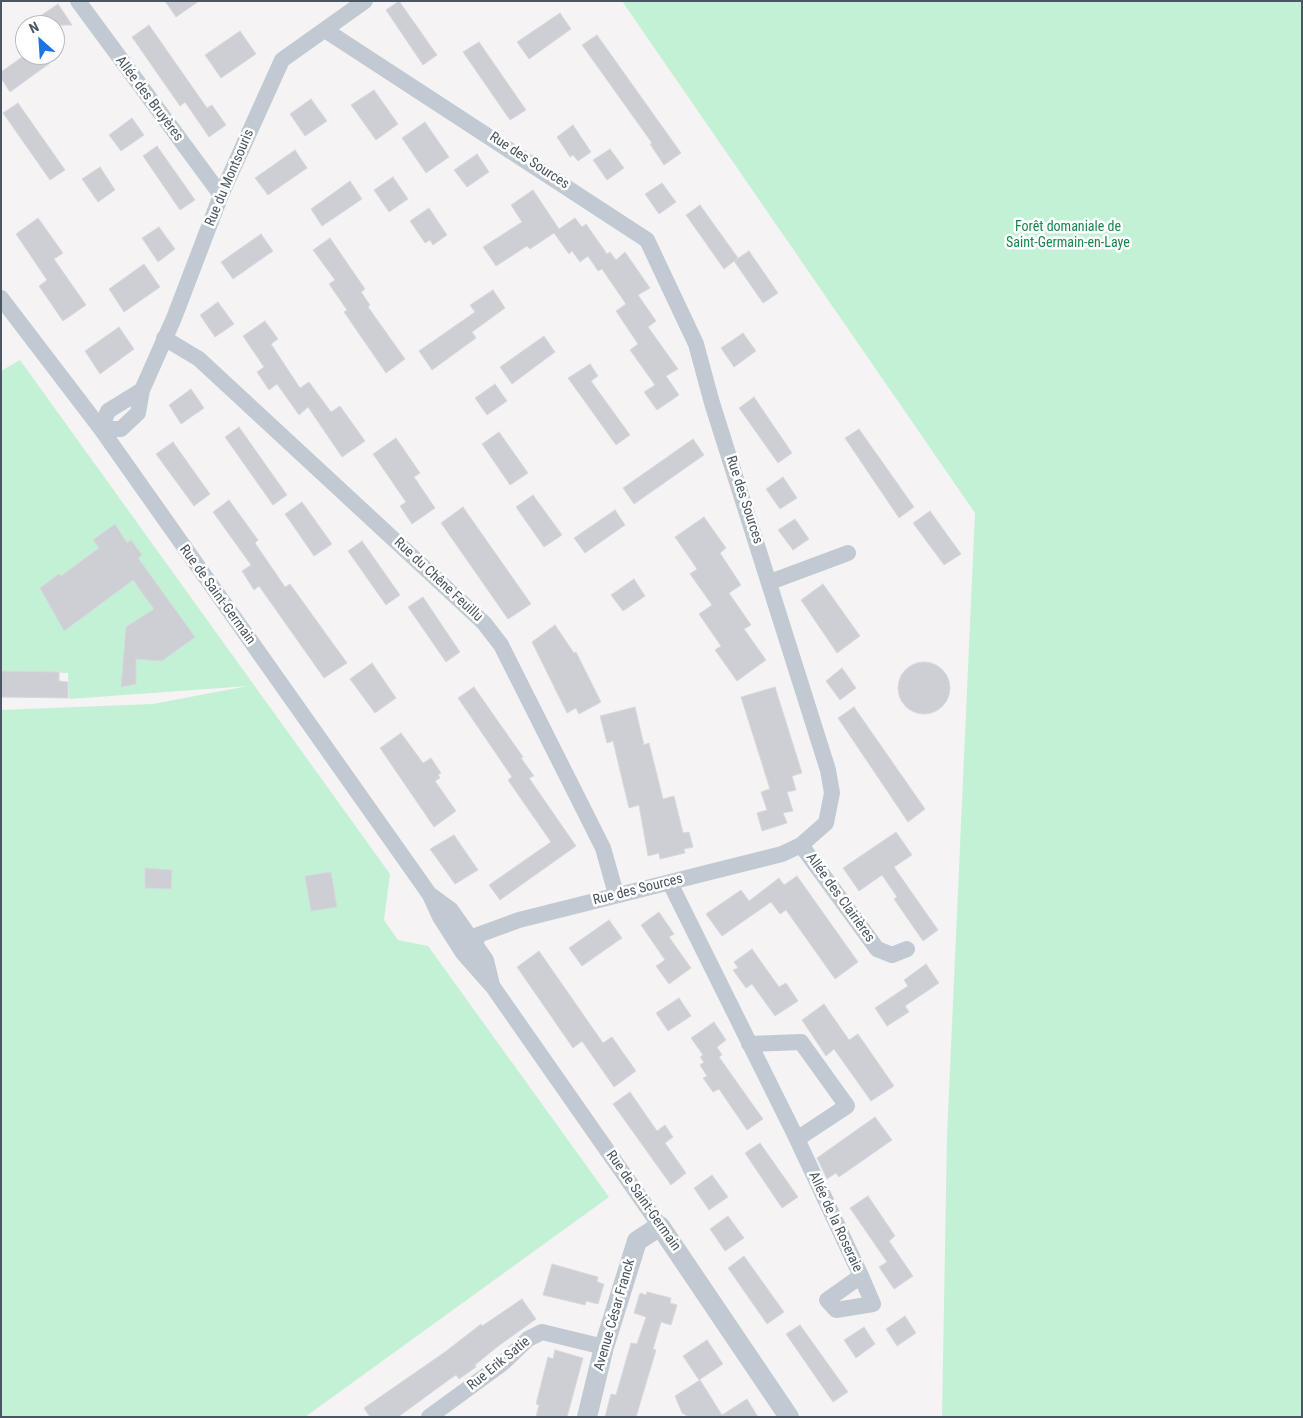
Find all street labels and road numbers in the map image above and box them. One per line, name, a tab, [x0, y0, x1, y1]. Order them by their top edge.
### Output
street label: Allée des Bruyères	[112, 53, 186, 145]
street label: Rue du Montsouris	[202, 127, 258, 229]
street label: Rue des Sources	[486, 129, 572, 193]
street label: Rue des Sources	[722, 454, 766, 546]
street label: Rue du Chêne Feuillu	[390, 535, 486, 625]
street label: Rue de Saint-Germain	[175, 542, 259, 648]
street label: Allée des Clairières	[802, 850, 878, 946]
street label: Rue des Sources	[591, 871, 685, 909]
street label: Rue de Saint-Germain	[602, 1148, 684, 1254]
street label: Allée de la Roseraie	[804, 1169, 866, 1275]
street label: Avenue César Franck	[591, 1257, 639, 1373]
street label: Rue Erik Satie	[464, 1334, 534, 1394]

